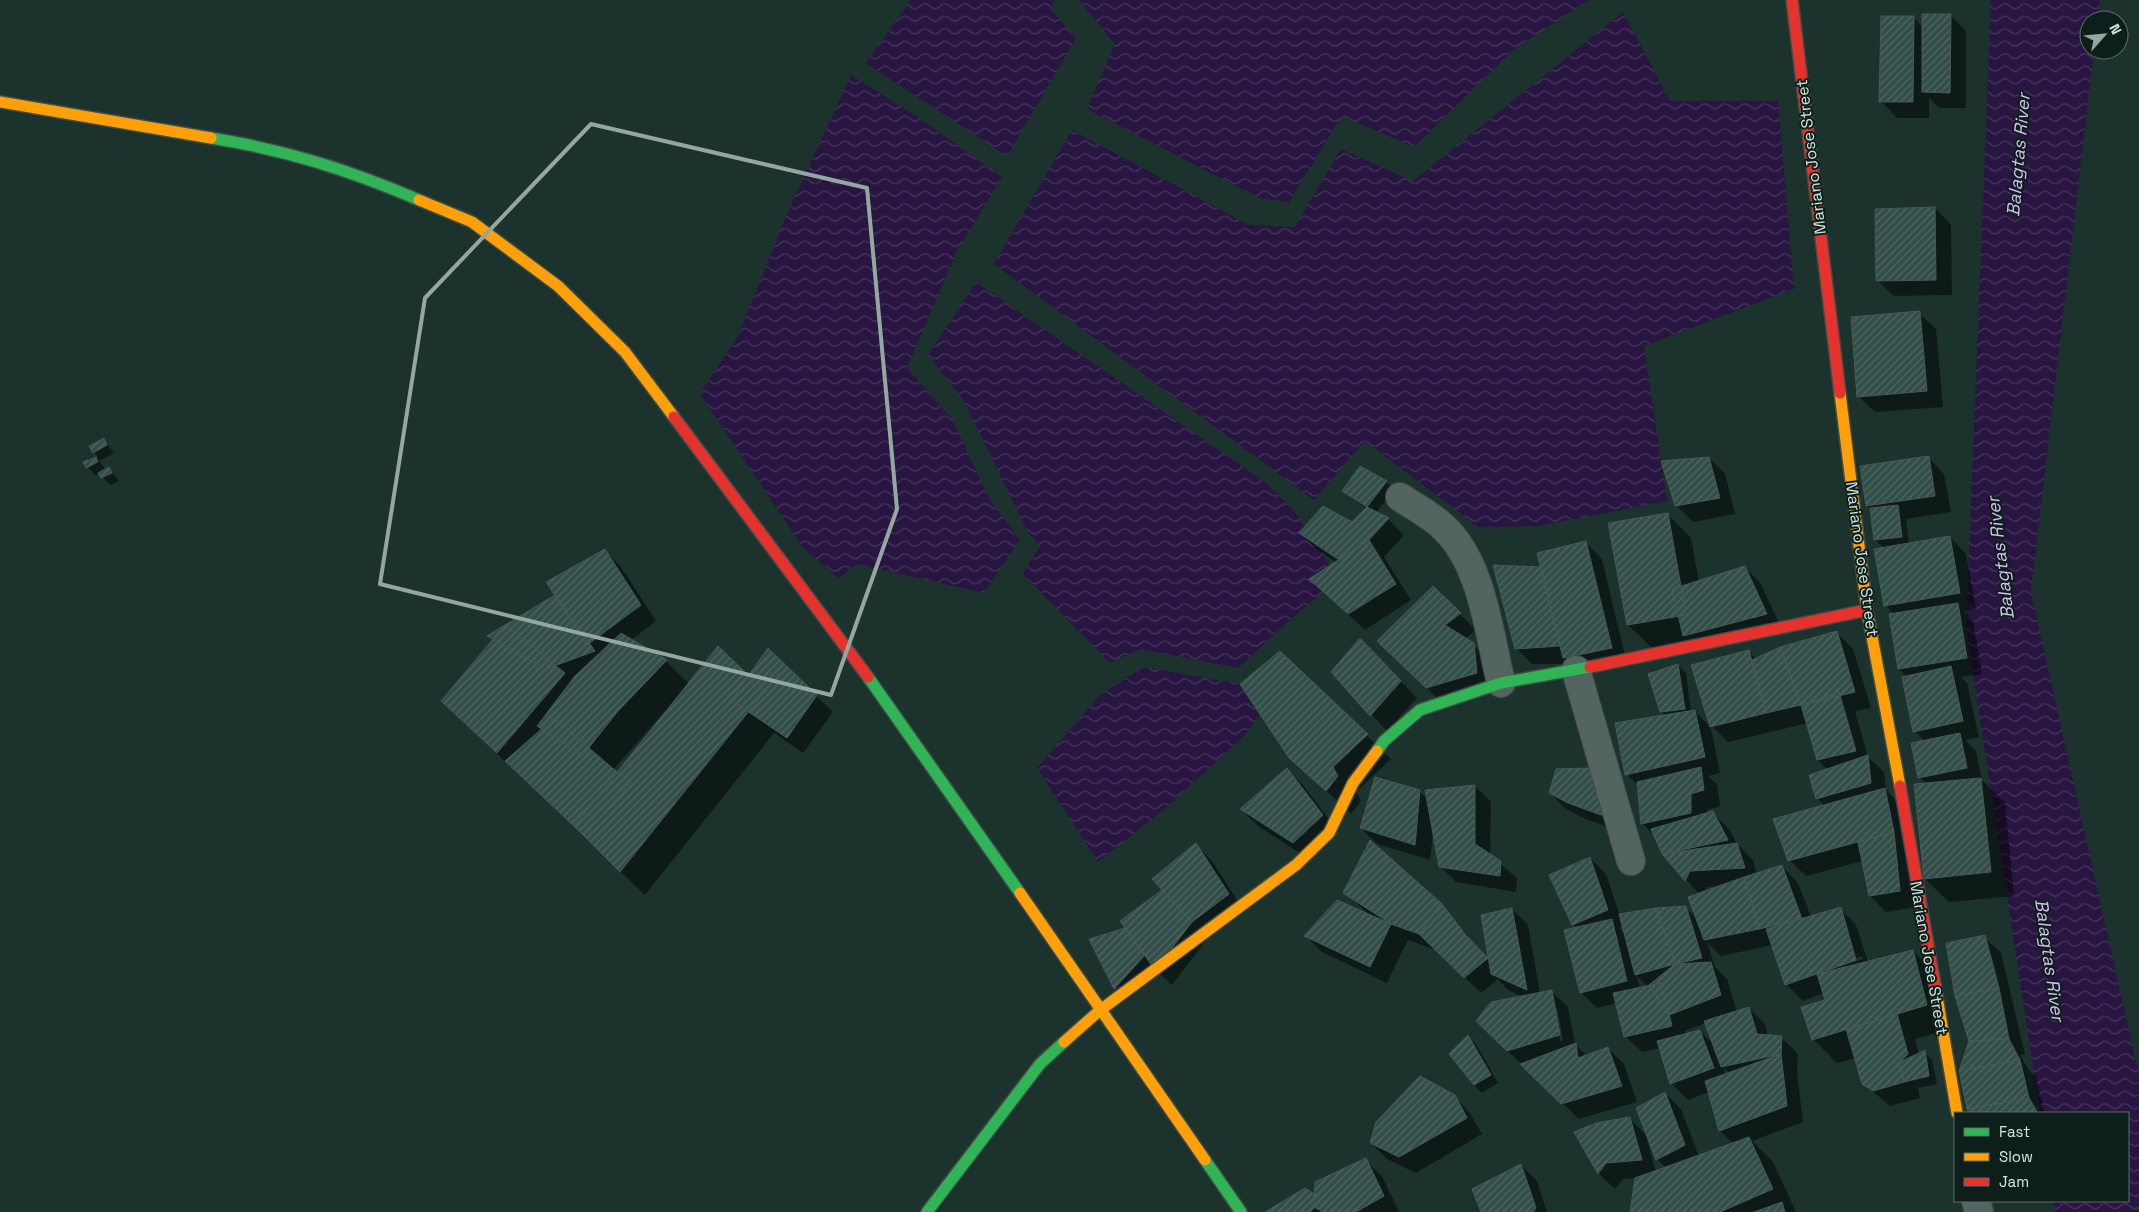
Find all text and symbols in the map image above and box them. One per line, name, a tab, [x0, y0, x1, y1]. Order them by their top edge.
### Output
north arrow	[2079, 10, 2129, 60]
text: N	[2105, 21, 2126, 37]
street label: Mariano Jose Street	[1791, 78, 1831, 236]
water label: Balagtas River	[2001, 90, 2035, 218]
street label: Mariano Jose Street	[1841, 480, 1883, 638]
water label: Balagtas River	[1981, 493, 2019, 621]
street label: Mariano Jose Street	[1905, 879, 1953, 1037]
water label: Balagtas River	[2030, 897, 2070, 1025]
legend	[1954, 1112, 2129, 1202]
text: Fast	[1999, 1122, 2030, 1141]
text: Slow	[1999, 1147, 2033, 1166]
text: Jam	[1999, 1172, 2029, 1191]

